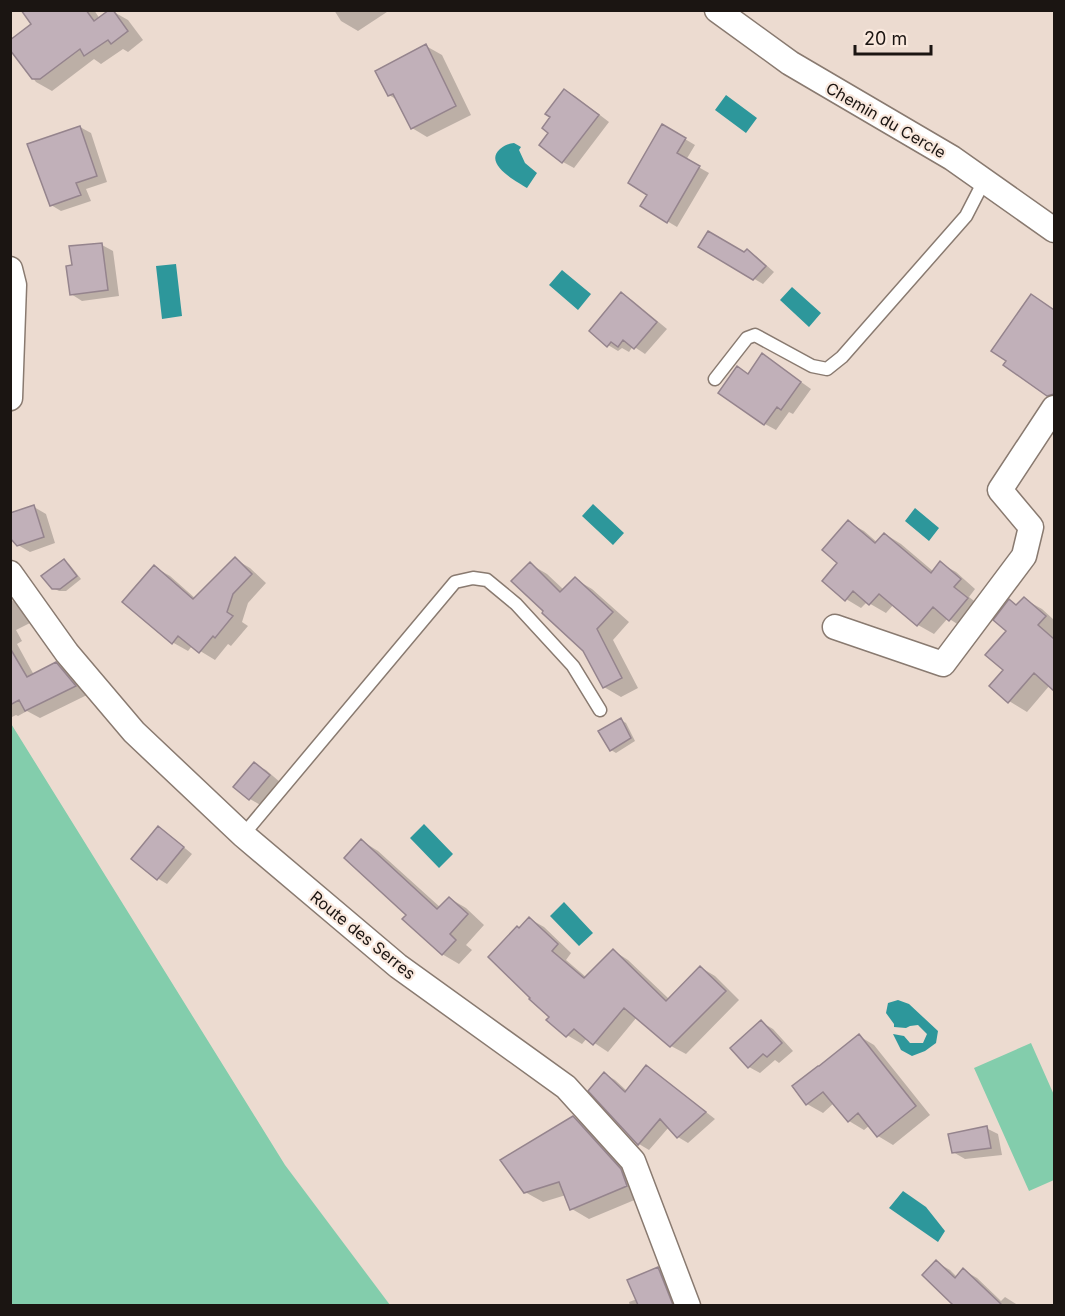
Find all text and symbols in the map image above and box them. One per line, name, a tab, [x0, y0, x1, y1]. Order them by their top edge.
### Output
scale bar	[855, 18, 932, 56]
text: 20 m	[864, 28, 907, 49]
street label: Chemin du Cercle	[822, 78, 950, 162]
street label: Route des Serres	[306, 886, 420, 984]

